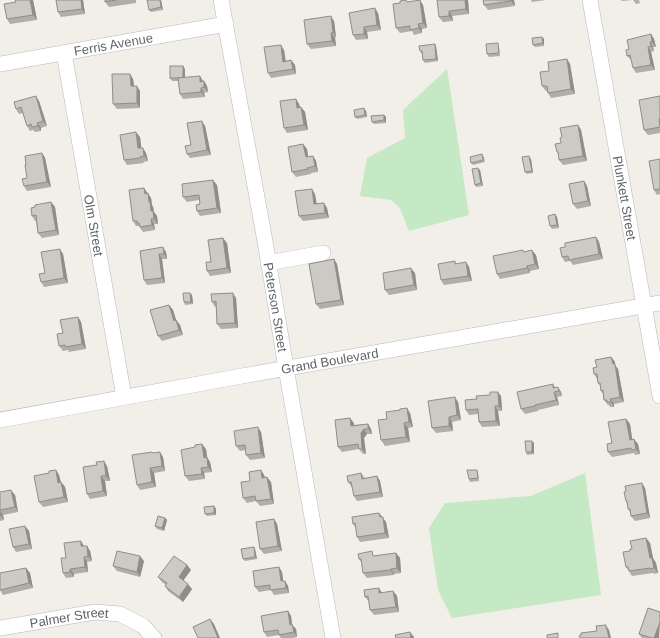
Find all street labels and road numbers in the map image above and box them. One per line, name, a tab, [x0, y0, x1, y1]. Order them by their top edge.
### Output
street label: Ferris Avenue	[73, 30, 154, 59]
street label: Plunkett Street	[610, 155, 639, 242]
street label: Olm Street	[81, 194, 106, 258]
street label: Peterson Street	[261, 261, 290, 353]
street label: Grand Boulevard	[280, 345, 380, 377]
street label: Palmer Street	[29, 605, 109, 631]

